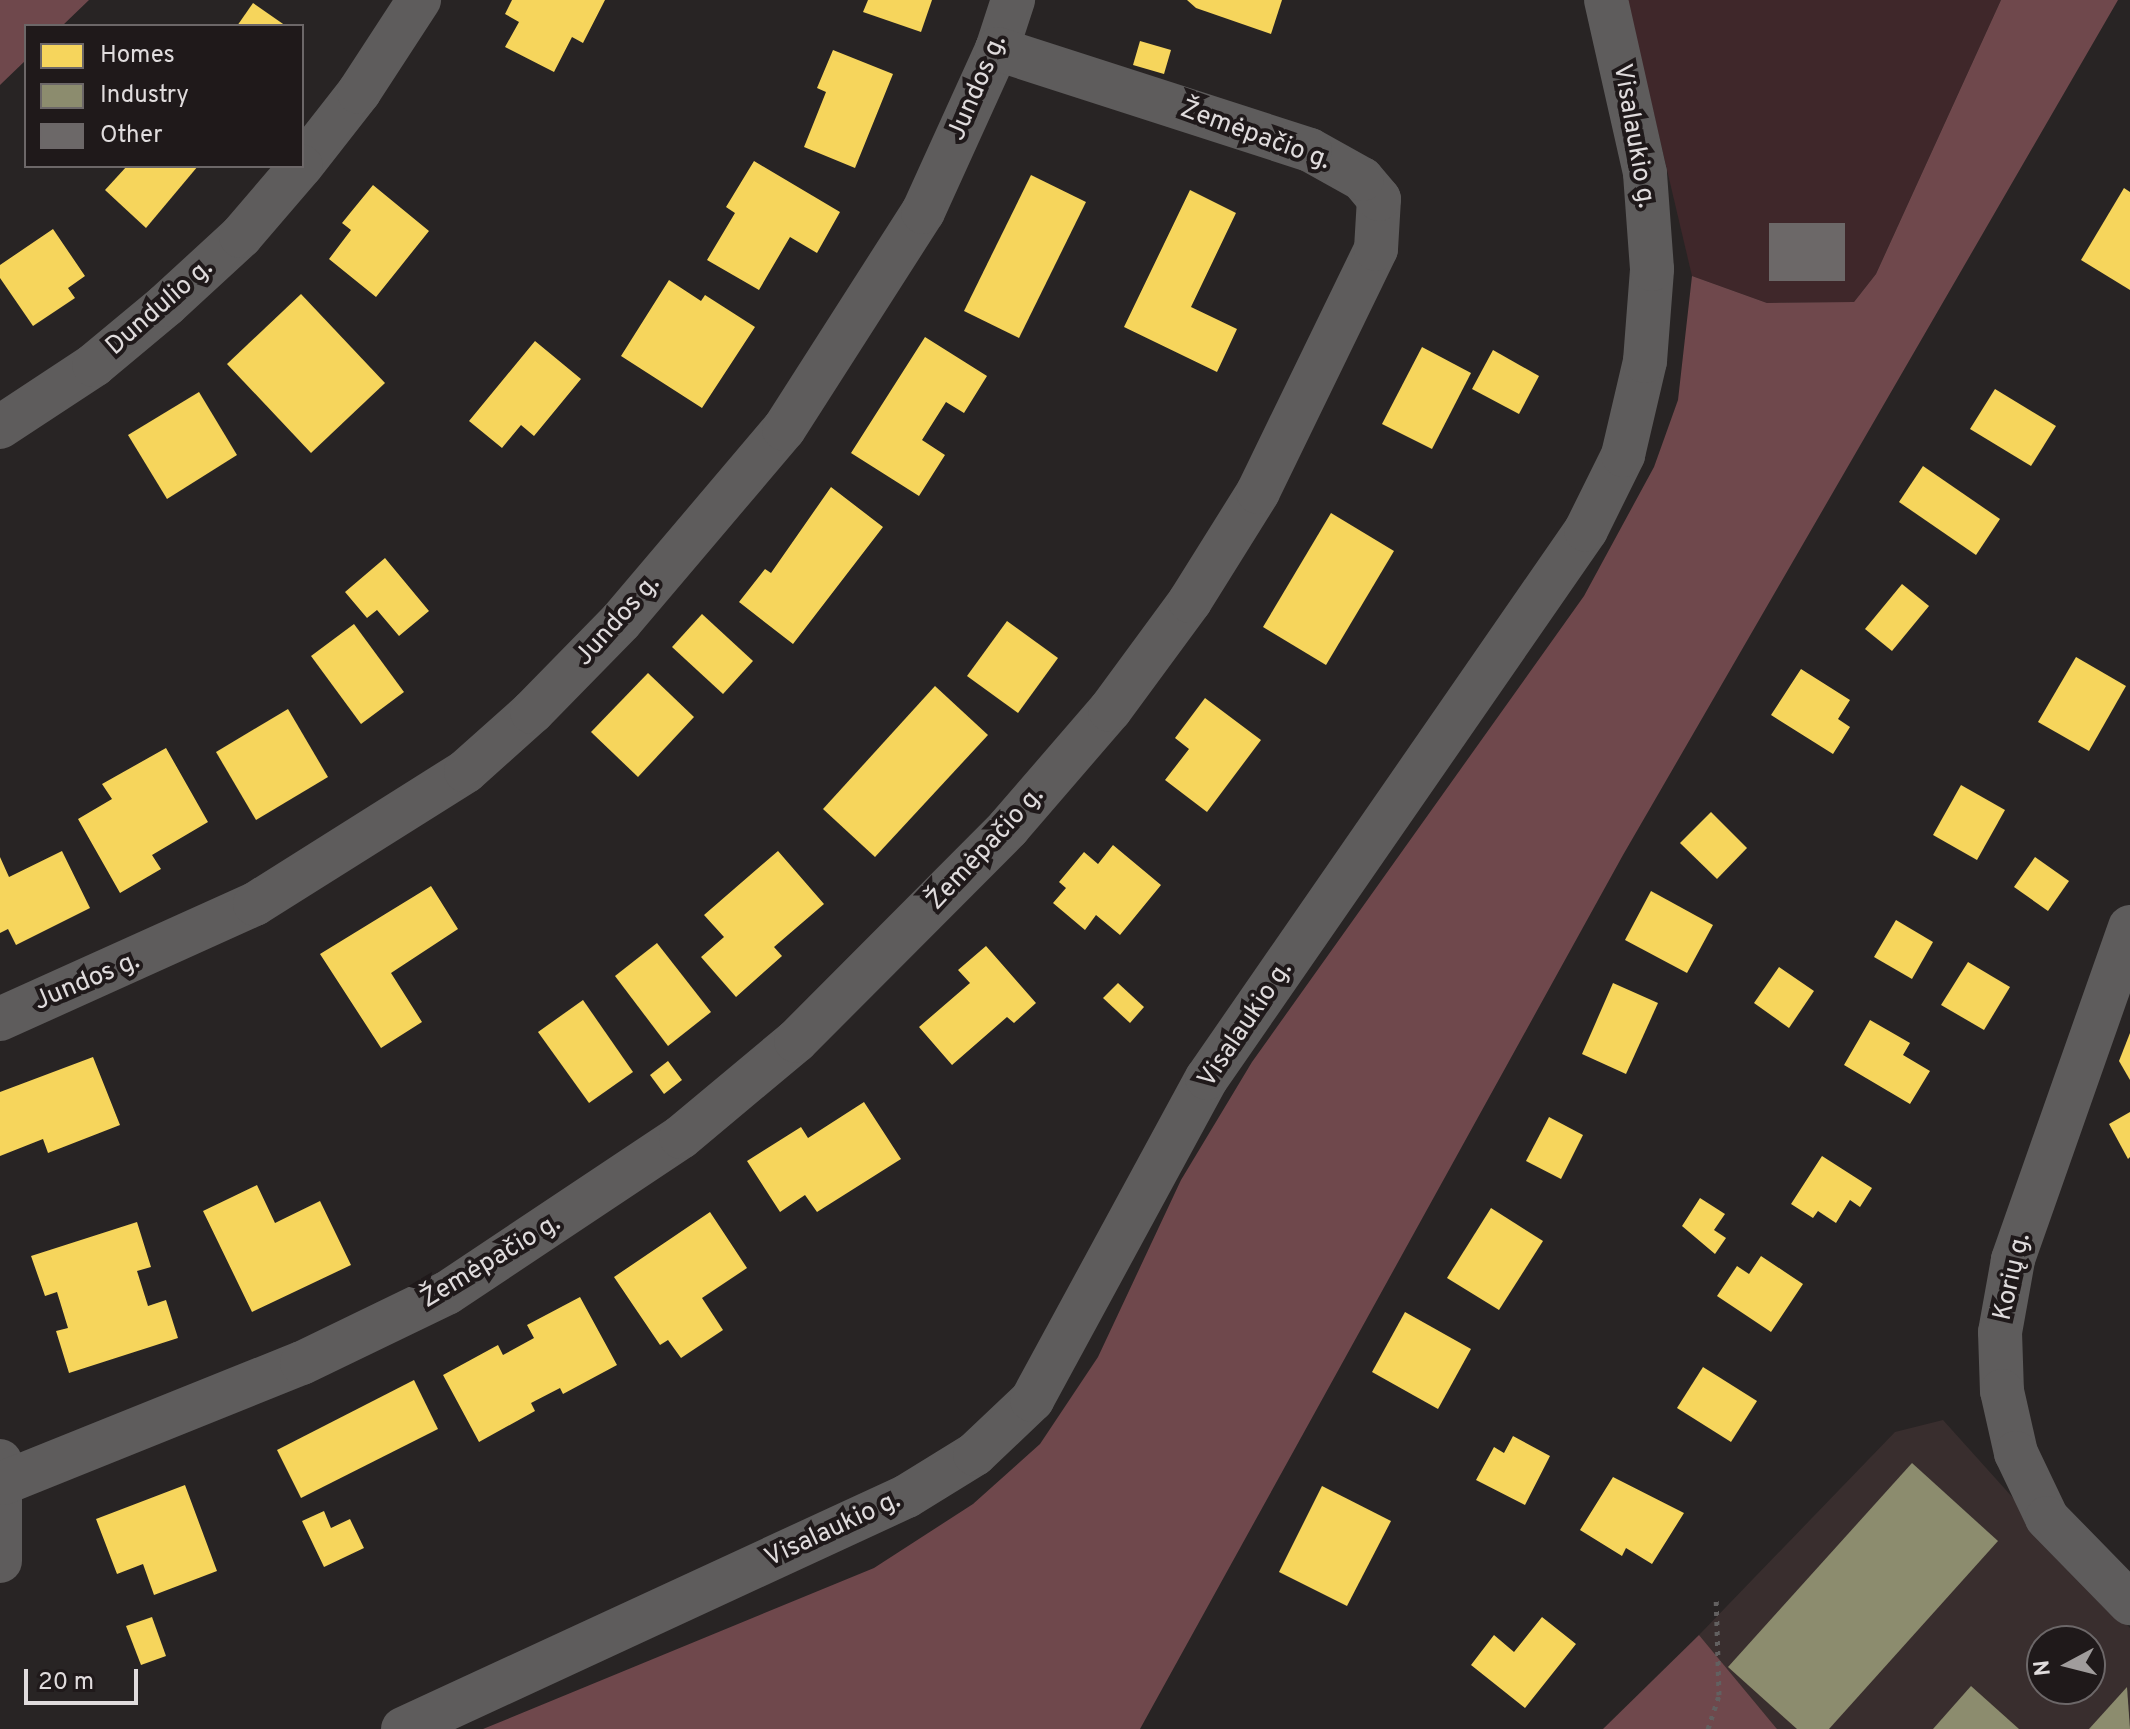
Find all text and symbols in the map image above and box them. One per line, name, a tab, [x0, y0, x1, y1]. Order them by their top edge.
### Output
legend	[24, 24, 304, 168]
street label: Jundos g.	[942, 31, 1014, 145]
text: Homes	[100, 41, 175, 71]
street label: Visalaukio g.	[1605, 62, 1661, 210]
text: Industry	[100, 81, 189, 111]
street label: Žemėpačio g.	[1176, 94, 1334, 178]
text: Other	[100, 121, 162, 151]
street label: Dundulio g.	[100, 253, 220, 363]
street label: Jundos g.	[569, 569, 667, 673]
street label: Žemėpačio g.	[921, 781, 1051, 917]
street label: Jundos g.	[30, 946, 144, 1018]
street label: Visalaukio g.	[1192, 956, 1300, 1094]
street label: Žemėpačio g.	[416, 1208, 566, 1316]
street label: Korių g.	[1988, 1230, 2038, 1324]
street label: Visalaukio g.	[760, 1485, 906, 1575]
north arrow	[2026, 1625, 2106, 1705]
scale bar	[28, 1653, 142, 1703]
text: N	[2029, 1658, 2058, 1677]
text: 20 m	[38, 1668, 94, 1698]

